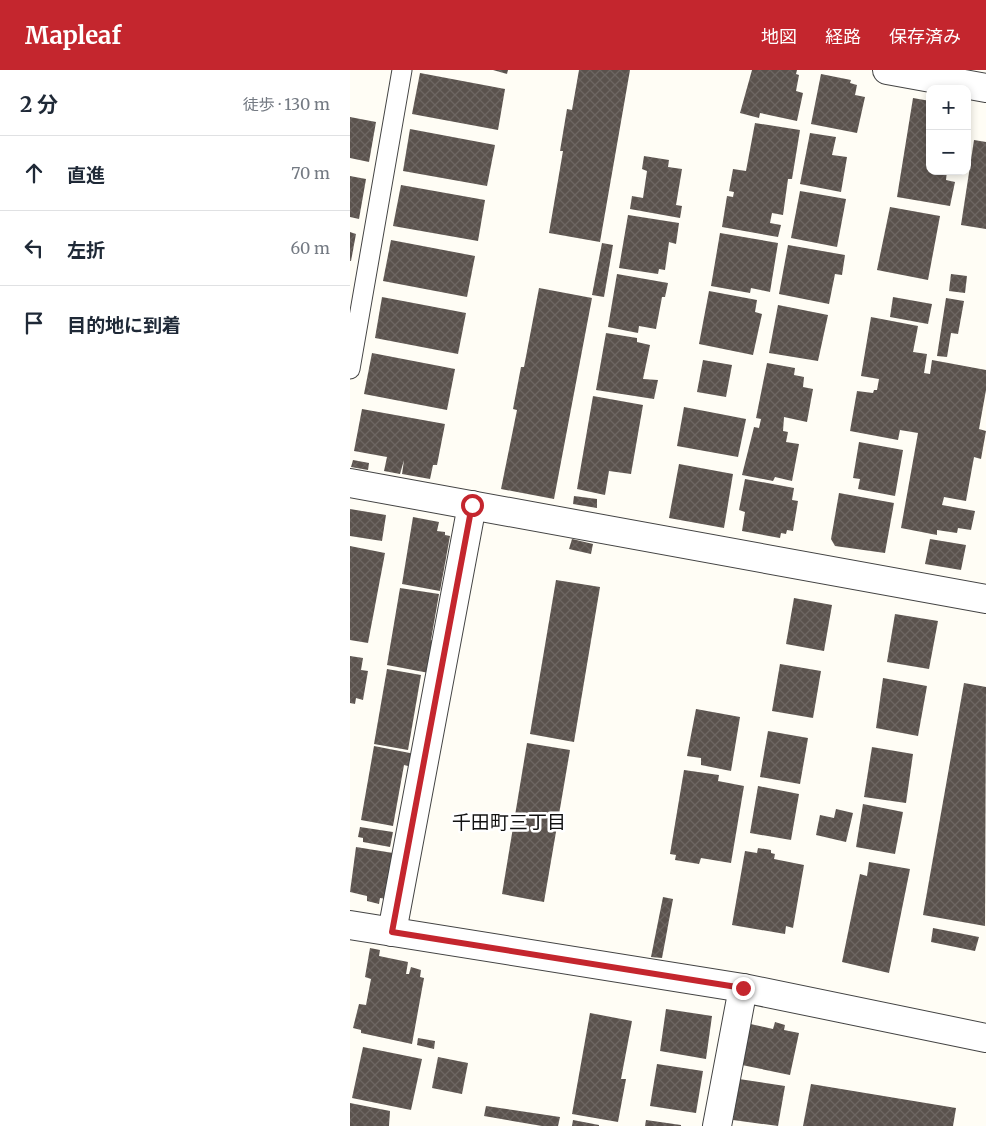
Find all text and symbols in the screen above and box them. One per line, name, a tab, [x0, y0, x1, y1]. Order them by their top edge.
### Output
text: Mapleaf	[25, 20, 121, 51]
text: 地図	[761, 25, 797, 48]
text: 経路	[825, 25, 861, 48]
text: 保存済み	[889, 25, 961, 48]
map controls	[926, 85, 971, 175]
button: +	[926, 85, 971, 130]
text: 2 分	[20, 91, 58, 118]
text: 徒歩 · 130 m	[243, 94, 330, 114]
button: −	[926, 130, 971, 175]
icon: ahead	[20, 159, 48, 187]
text: 直進	[67, 163, 105, 187]
text: 70 m	[291, 163, 330, 183]
icon: left	[20, 234, 48, 262]
text: 左折	[67, 238, 105, 262]
text: 60 m	[290, 238, 330, 258]
icon: arrive	[20, 309, 48, 337]
text: 目的地に到着	[67, 313, 181, 337]
route start	[461, 494, 484, 517]
district label: 千田町三丁目	[452, 810, 566, 834]
route end	[732, 977, 755, 1000]

